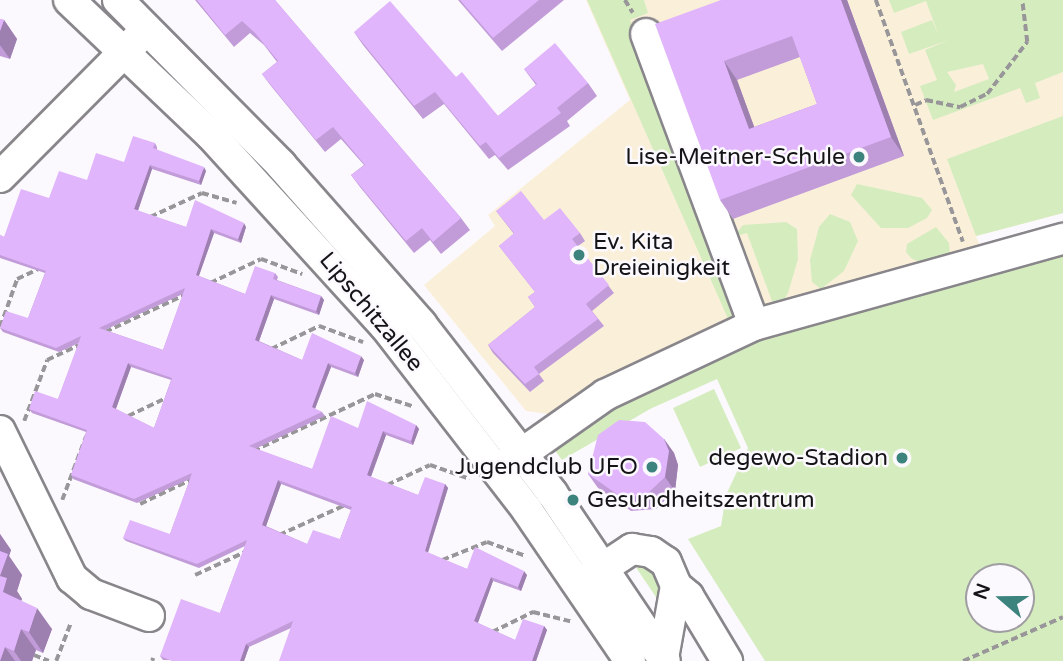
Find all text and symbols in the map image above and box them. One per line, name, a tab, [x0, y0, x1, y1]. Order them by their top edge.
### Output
place label: Lise-Meitner-Schule	[625, 143, 845, 171]
marker: Lise-Meitner-Schule	[851, 149, 867, 165]
place label: Ev. Kita Dreieinigkeit	[593, 228, 730, 282]
street label: Lipschitzallee	[313, 247, 429, 377]
marker: Ev. Kita Dreieinigkeit	[571, 247, 587, 263]
place label: degewo-Stadion	[708, 444, 888, 472]
marker: degewo-Stadion	[894, 450, 910, 466]
place label: Jugendclub UFO	[455, 453, 638, 481]
marker: Jugendclub UFO	[644, 459, 660, 475]
place label: Gesundheitszentrum	[587, 486, 814, 514]
marker: Gesundheitszentrum	[565, 492, 581, 508]
north arrow	[965, 563, 1035, 633]
text: N	[969, 581, 995, 602]

